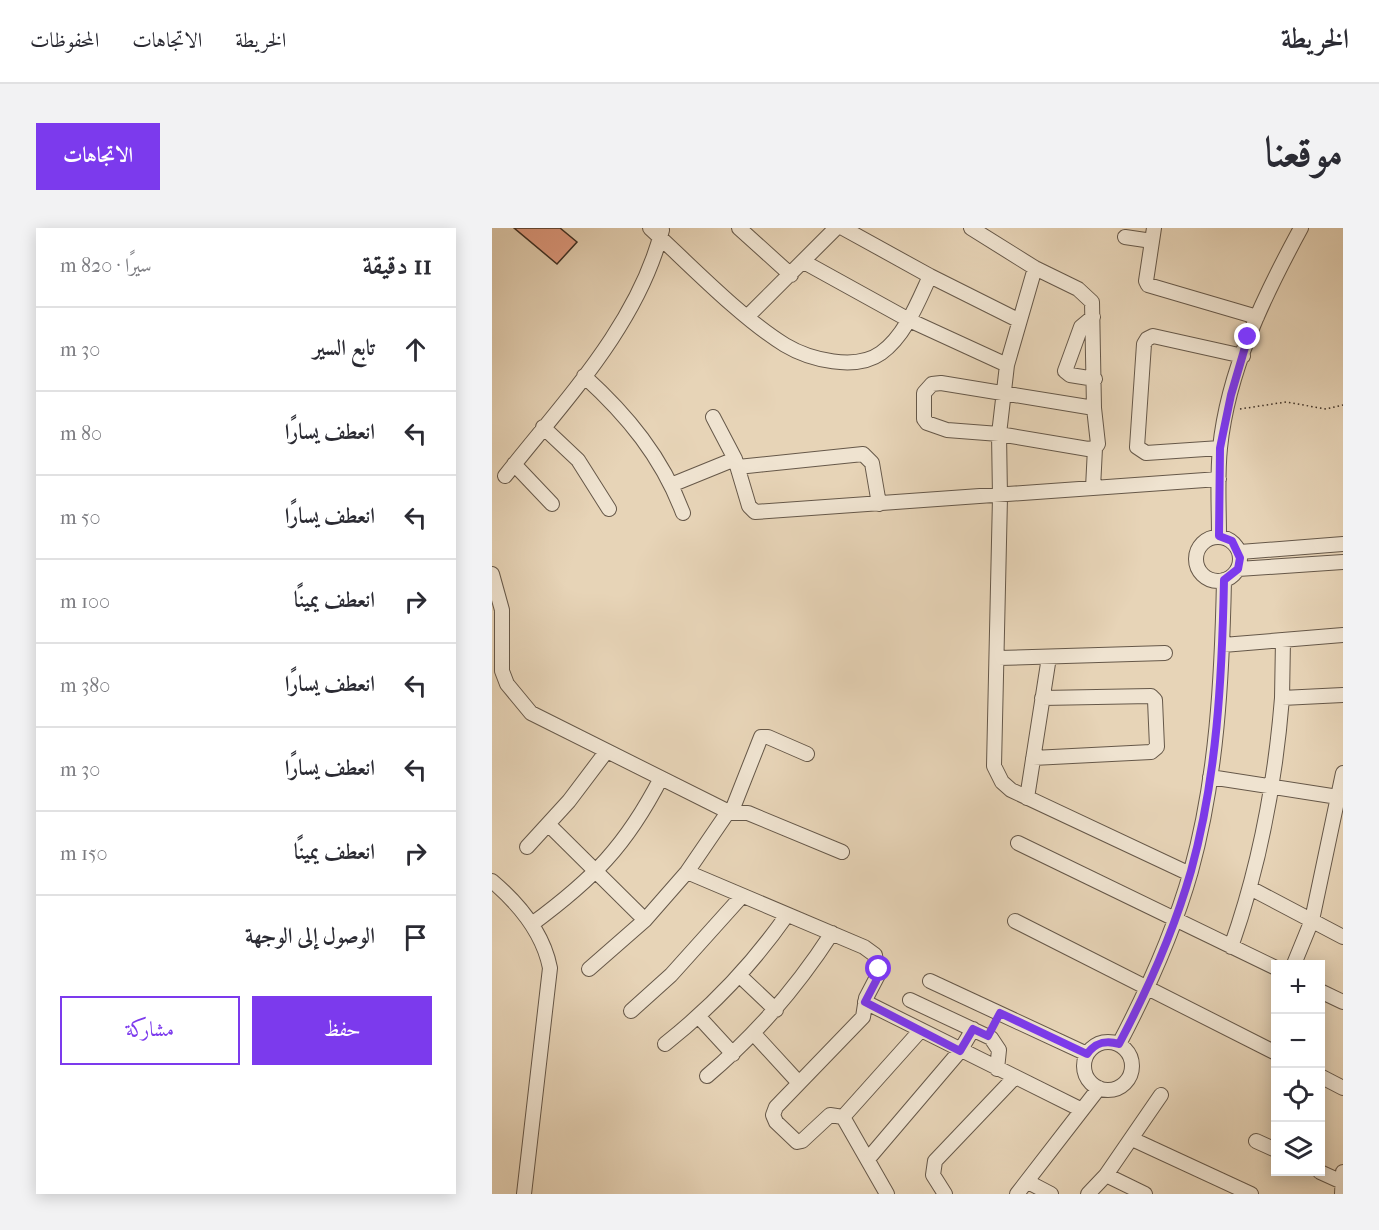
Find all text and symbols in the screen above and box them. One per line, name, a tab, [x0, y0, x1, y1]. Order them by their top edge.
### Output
text: الخريطة	[1281, 22, 1349, 55]
text: المحفوظات	[30, 28, 99, 52]
text: الاتجاهات	[132, 28, 202, 52]
text: الخريطة	[235, 28, 286, 52]
button: الاتجاهات	[36, 123, 160, 190]
text: موقعنا	[1265, 128, 1343, 177]
text: 11 دقيقة	[362, 250, 432, 281]
text: سيرًا · 820 m	[60, 254, 152, 277]
route end	[1234, 323, 1260, 349]
icon: ahead	[399, 333, 432, 366]
text: تابع السير	[313, 335, 375, 361]
text: 30 m	[60, 338, 100, 361]
icon: left	[399, 417, 432, 450]
text: انعطف يسارًا	[285, 419, 375, 445]
text: 80 m	[60, 422, 102, 445]
icon: left	[399, 501, 432, 534]
text: انعطف يسارًا	[285, 503, 375, 529]
text: 50 m	[60, 506, 101, 529]
icon: right	[399, 585, 432, 618]
text: انعطف يمينًا	[294, 587, 375, 613]
text: 100 m	[60, 590, 110, 613]
icon: left	[399, 669, 432, 702]
text: انعطف يسارًا	[285, 671, 375, 697]
text: 380 m	[60, 674, 110, 697]
icon: left	[399, 753, 432, 786]
text: انعطف يسارًا	[285, 755, 375, 781]
text: 30 m	[60, 758, 100, 781]
icon: right	[399, 837, 432, 870]
text: انعطف يمينًا	[294, 839, 375, 865]
text: 150 m	[60, 842, 108, 865]
icon: arrive	[399, 921, 432, 954]
text: الوصول إلى الوجهة	[245, 923, 375, 949]
route start	[865, 955, 891, 981]
map controls	[1271, 960, 1325, 1176]
button: +	[1271, 960, 1325, 1014]
button: مشاركة	[60, 996, 240, 1065]
button: حفظ	[252, 996, 432, 1065]
button: −	[1271, 1014, 1325, 1068]
button: locate	[1271, 1068, 1325, 1122]
button: layers	[1271, 1122, 1325, 1176]

